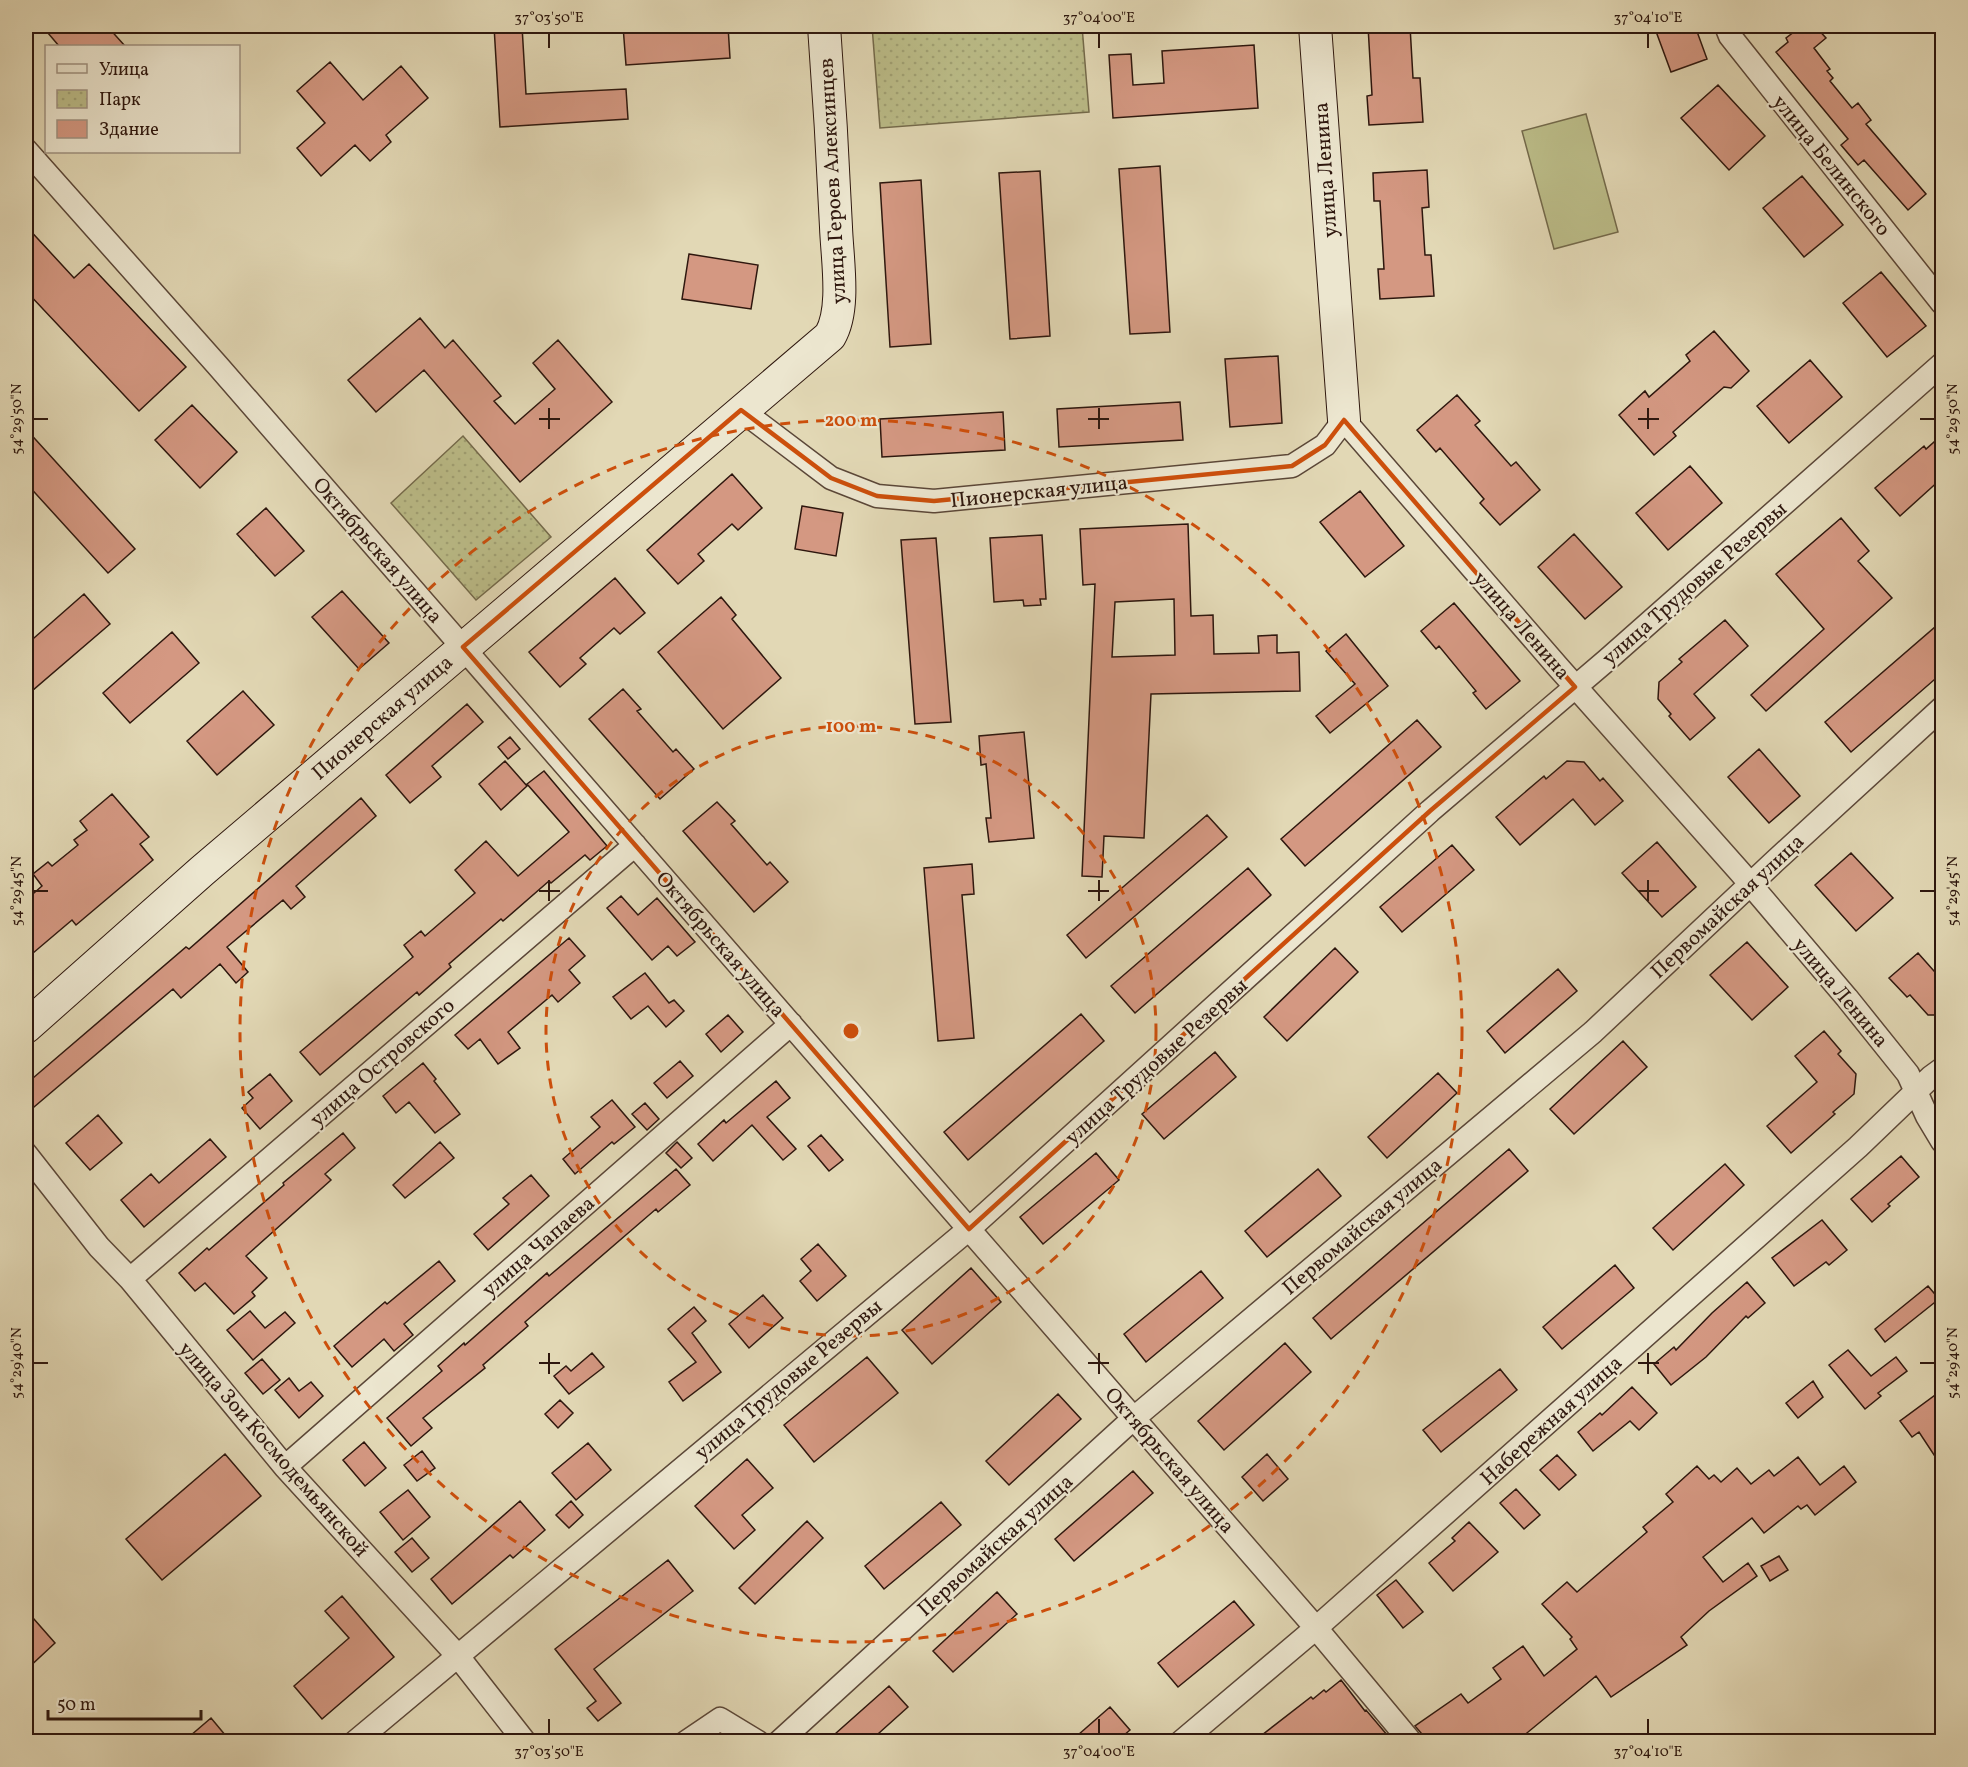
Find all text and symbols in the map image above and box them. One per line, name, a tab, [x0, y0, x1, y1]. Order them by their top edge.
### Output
text: 37°03'50"E	[514, 8, 584, 29]
text: 37°04'00"E	[1063, 8, 1135, 29]
text: 37°04'10"E	[1613, 8, 1683, 29]
legend	[45, 45, 240, 153]
street label: улица Героев Алексинцев	[813, 57, 854, 305]
text: Улица	[99, 58, 149, 83]
text: Парк	[99, 88, 141, 113]
street label: улица Белинского	[1765, 89, 1897, 243]
street label: улица Ленина	[1307, 101, 1346, 239]
text: Здание	[99, 118, 159, 143]
text: 54°29'50"N	[7, 383, 28, 455]
text: 54°29'50"N	[1943, 383, 1964, 455]
text: 200 m	[825, 409, 877, 434]
street label: Пионерская улица	[949, 469, 1129, 516]
street label: Октябрьская улица	[305, 472, 449, 630]
street label: улица Трудовые Резервы	[1596, 495, 1794, 673]
street label: улица Ленина	[1465, 565, 1576, 687]
street label: Пионерская улица	[306, 649, 460, 788]
text: 100 m	[826, 715, 876, 740]
street label: Первомайская улица	[1645, 828, 1811, 986]
text: 54°29'45"N	[7, 856, 28, 926]
text: 54°29'45"N	[1943, 856, 1964, 926]
street label: Октябрьская улица	[648, 866, 792, 1024]
street label: улица Ленина	[1785, 932, 1895, 1054]
street label: улица Трудовые Резервы	[1059, 972, 1255, 1152]
street label: улица Островского	[304, 992, 462, 1134]
centre of rings	[841, 1021, 861, 1041]
street label: Первомайская улица	[1277, 1152, 1449, 1303]
street label: улица Чапаева	[476, 1190, 602, 1305]
street label: улица Трудовые Резервы	[689, 1293, 889, 1467]
text: 54°29'40"N	[7, 1327, 28, 1399]
text: 54°29'40"N	[1943, 1327, 1964, 1399]
street label: улица Зои Космодемьянской	[171, 1336, 375, 1564]
street label: Набережная улица	[1475, 1349, 1629, 1493]
street label: Октябрьская улица	[1097, 1382, 1241, 1540]
street label: Первомайская улица	[912, 1468, 1080, 1624]
scale bar	[48, 1683, 201, 1721]
text: 50 m	[57, 1693, 96, 1718]
text: 37°03'50"E	[514, 1742, 584, 1763]
text: 37°04'00"E	[1063, 1742, 1135, 1763]
text: 37°04'10"E	[1613, 1742, 1683, 1763]

